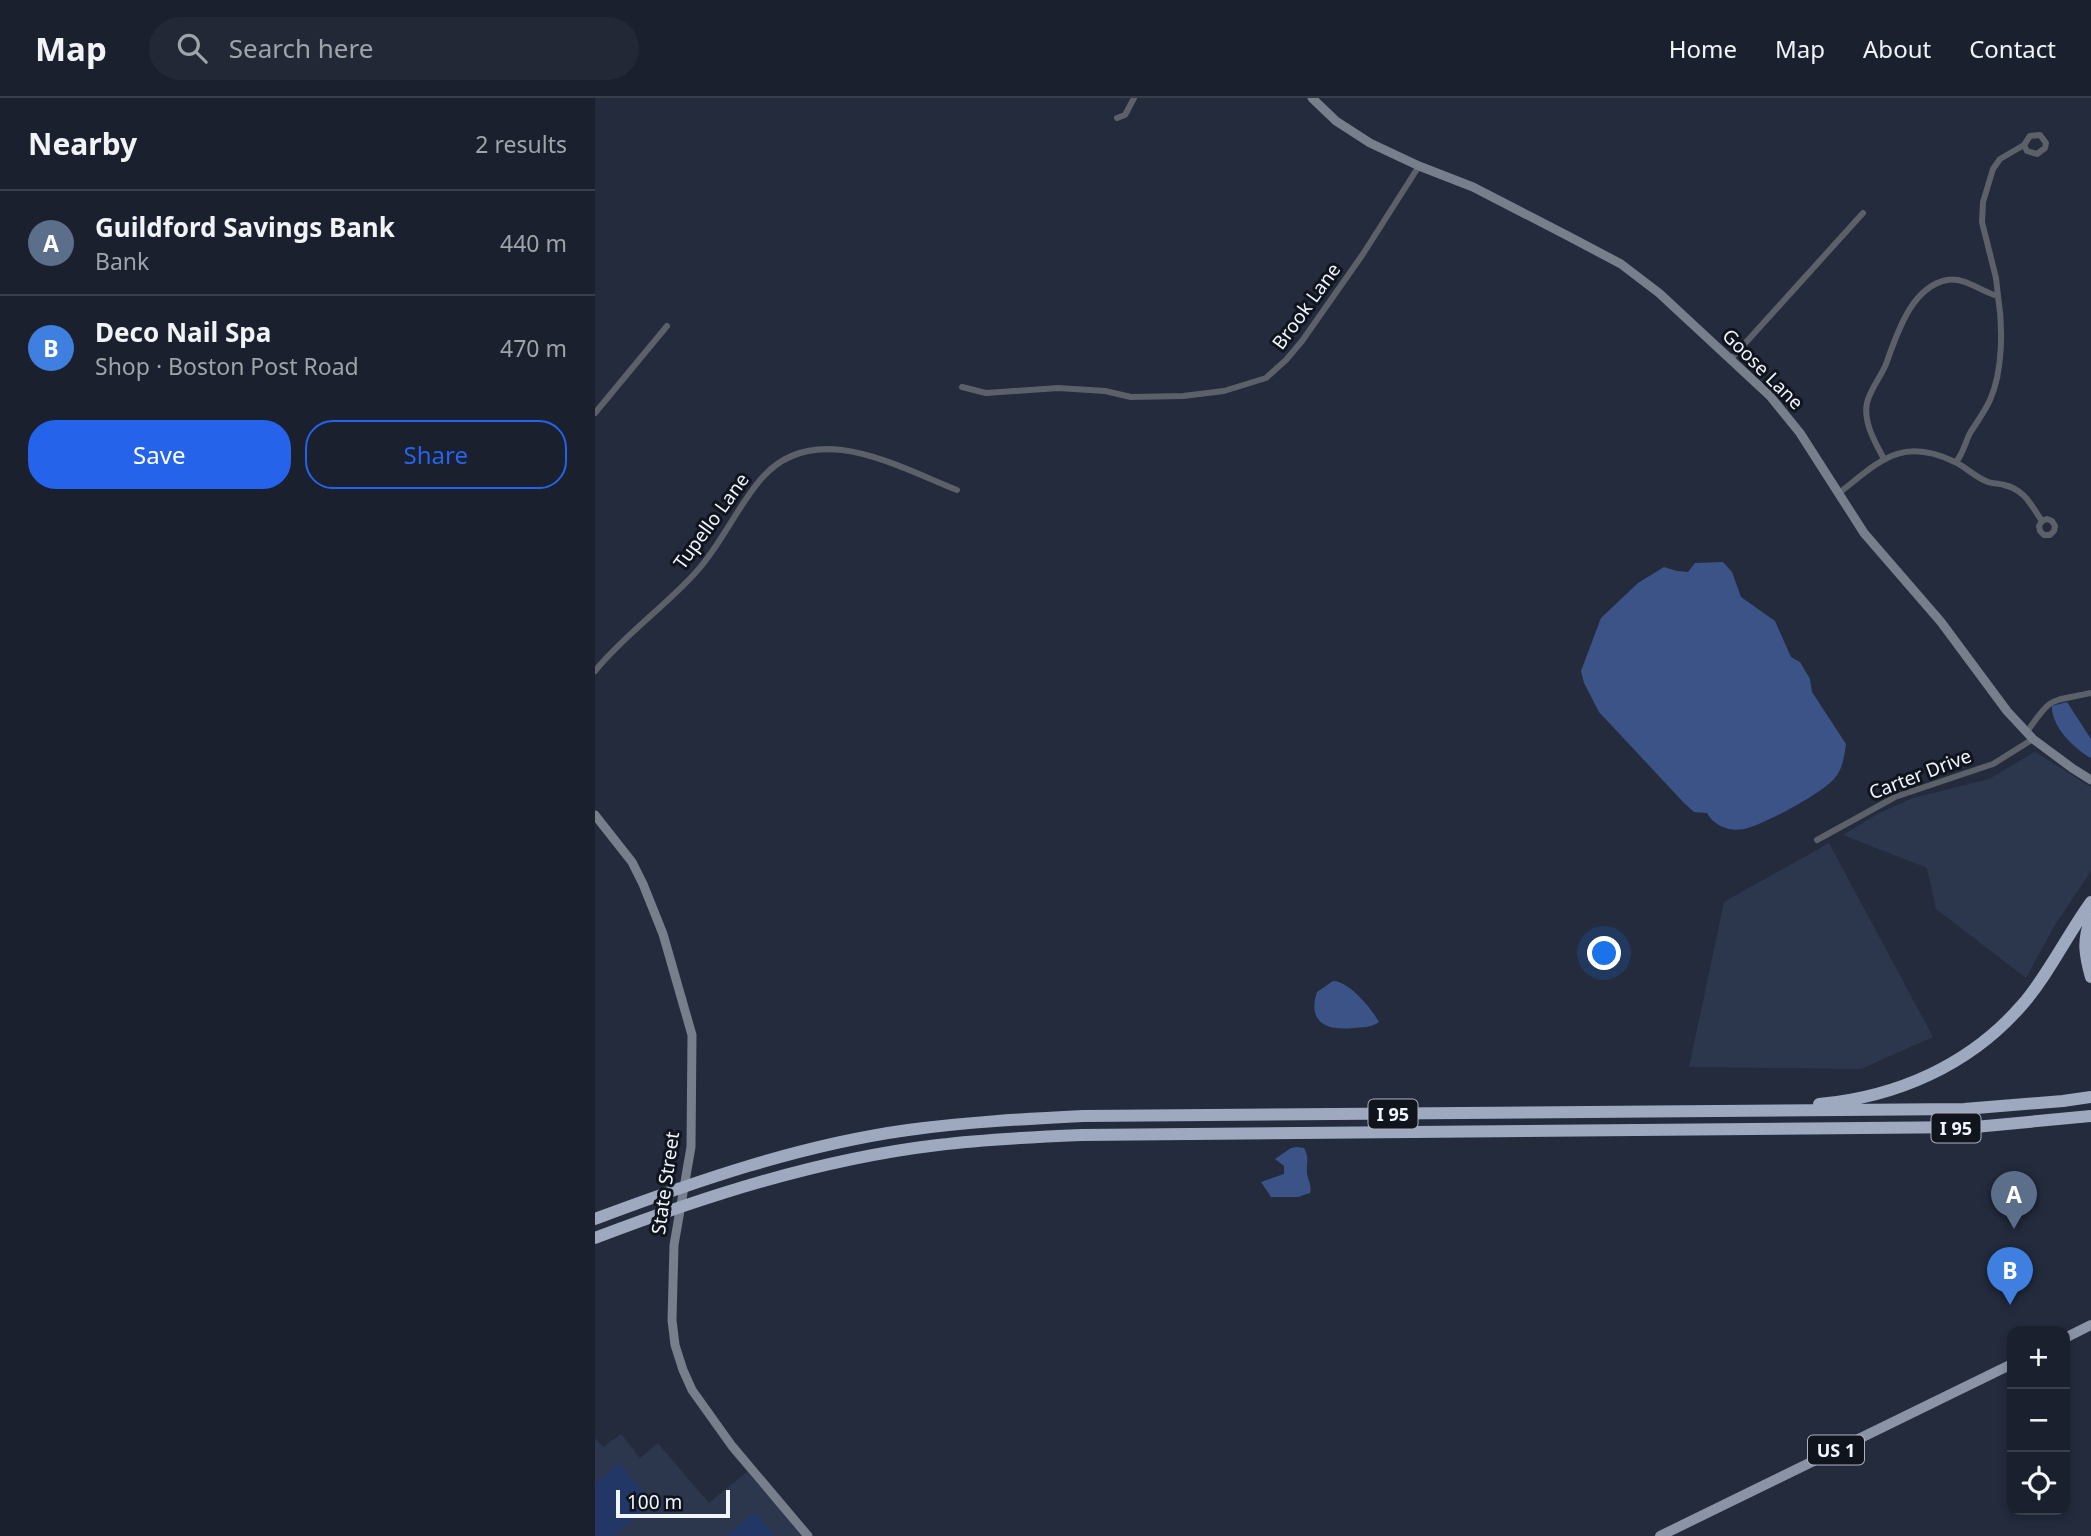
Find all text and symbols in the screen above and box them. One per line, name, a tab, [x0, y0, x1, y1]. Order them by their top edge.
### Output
search box	[149, 17, 639, 80]
text: Map	[35, 26, 107, 71]
icon: search	[173, 29, 211, 67]
text: Search here	[229, 30, 373, 66]
text: Home	[1669, 32, 1737, 65]
text: Map	[1775, 32, 1825, 65]
text: About	[1863, 32, 1931, 65]
text: Contact	[1969, 32, 2056, 65]
text: Nearby	[28, 123, 137, 164]
text: 2 results	[475, 128, 567, 160]
text: Guildford Savings Bank	[95, 209, 395, 245]
text: A	[43, 227, 59, 259]
text: 440 m	[500, 227, 567, 259]
text: Bank	[95, 245, 149, 277]
street label: Brook Lane	[1266, 258, 1346, 354]
text: Deco Nail Spa	[95, 314, 271, 350]
street label: Goose Lane	[1717, 323, 1809, 415]
text: B	[43, 332, 59, 364]
text: 470 m	[500, 332, 567, 364]
text: Shop · Boston Post Road	[95, 350, 359, 382]
button: Save	[28, 420, 291, 489]
button: Share	[305, 420, 567, 489]
street label: Tupello Lane	[667, 468, 755, 574]
street label: Carter Drive	[1865, 743, 1975, 805]
your location	[1587, 936, 1621, 970]
road number: I 95	[1369, 1099, 1417, 1128]
road number: I 95	[1931, 1113, 1981, 1142]
street label: State Street	[645, 1130, 685, 1236]
pin: A	[1991, 1171, 2037, 1229]
pin: B	[1987, 1247, 2033, 1305]
map controls	[2007, 1326, 2070, 1515]
button: +	[2007, 1326, 2070, 1389]
button: −	[2007, 1389, 2070, 1452]
road number: US 1	[1808, 1436, 1864, 1464]
button: locate	[2007, 1452, 2070, 1515]
scale bar	[616, 1487, 730, 1519]
text: 100 m	[627, 1489, 682, 1515]

